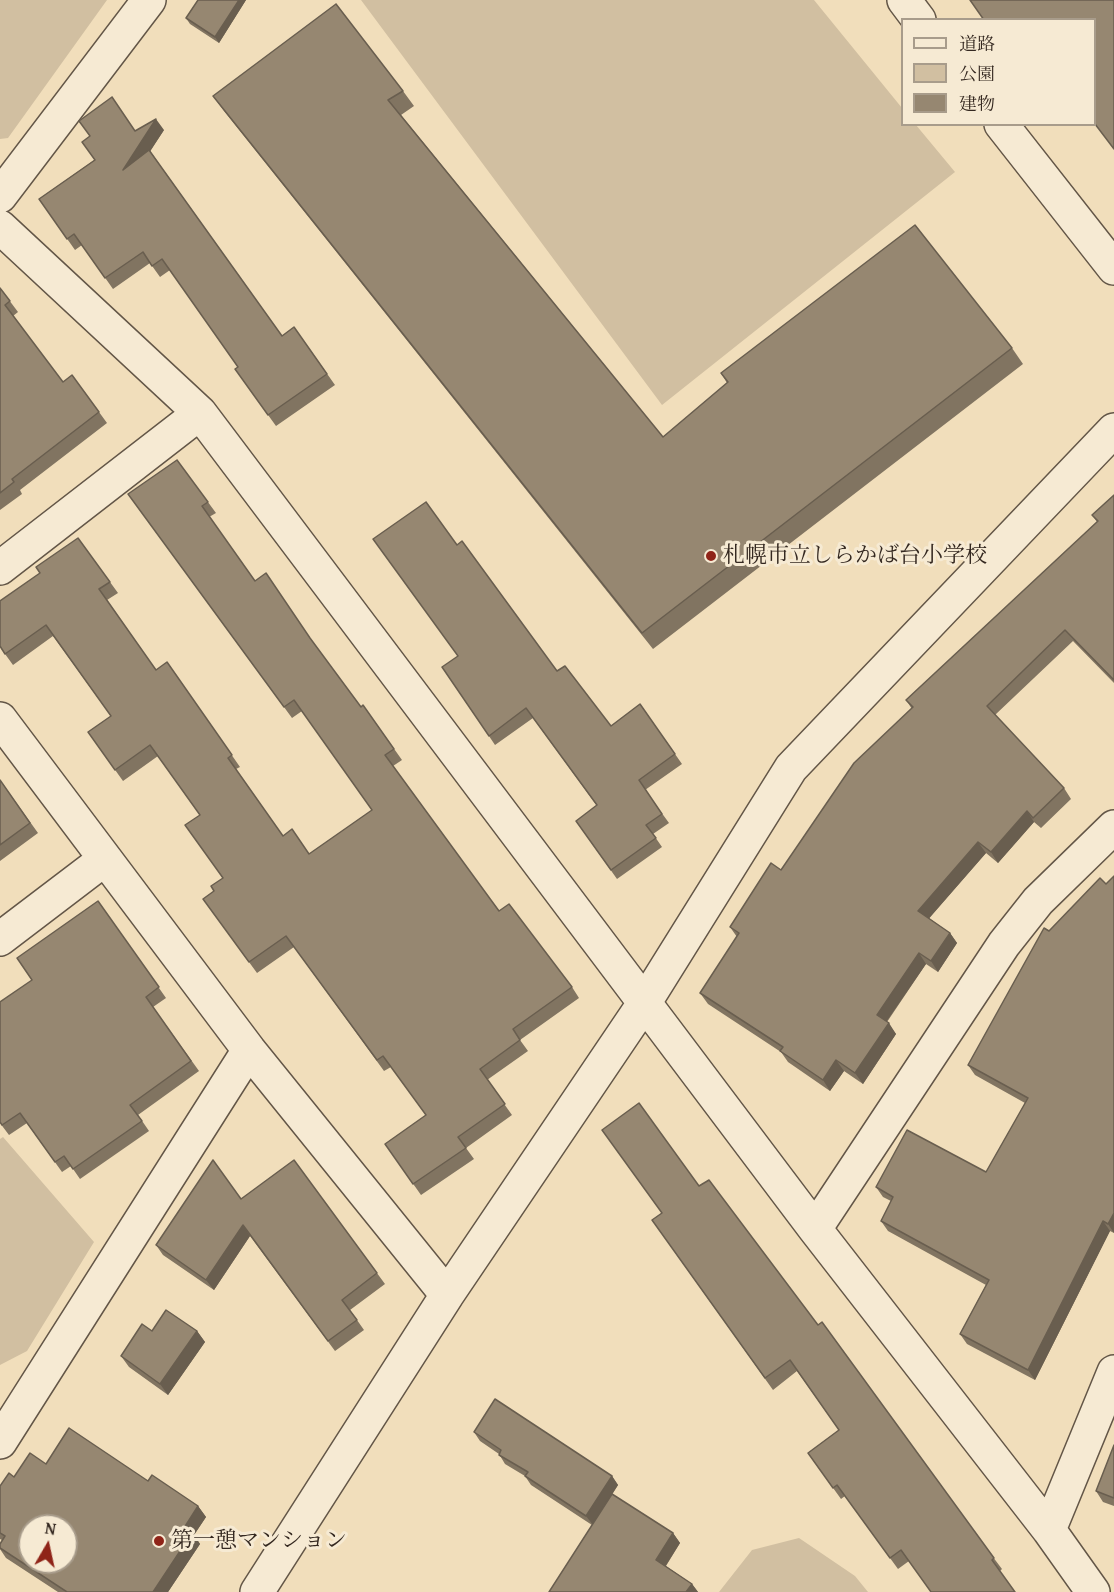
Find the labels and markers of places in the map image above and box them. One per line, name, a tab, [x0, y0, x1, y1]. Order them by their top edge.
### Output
place label: 札幌市立しらかば台小学校	[723, 543, 987, 569]
marker: 札幌市立しらかば台小学校	[704, 549, 718, 563]
place label: 第一憩マンション	[171, 1528, 347, 1554]
marker: 第一憩マンション	[152, 1534, 166, 1548]

